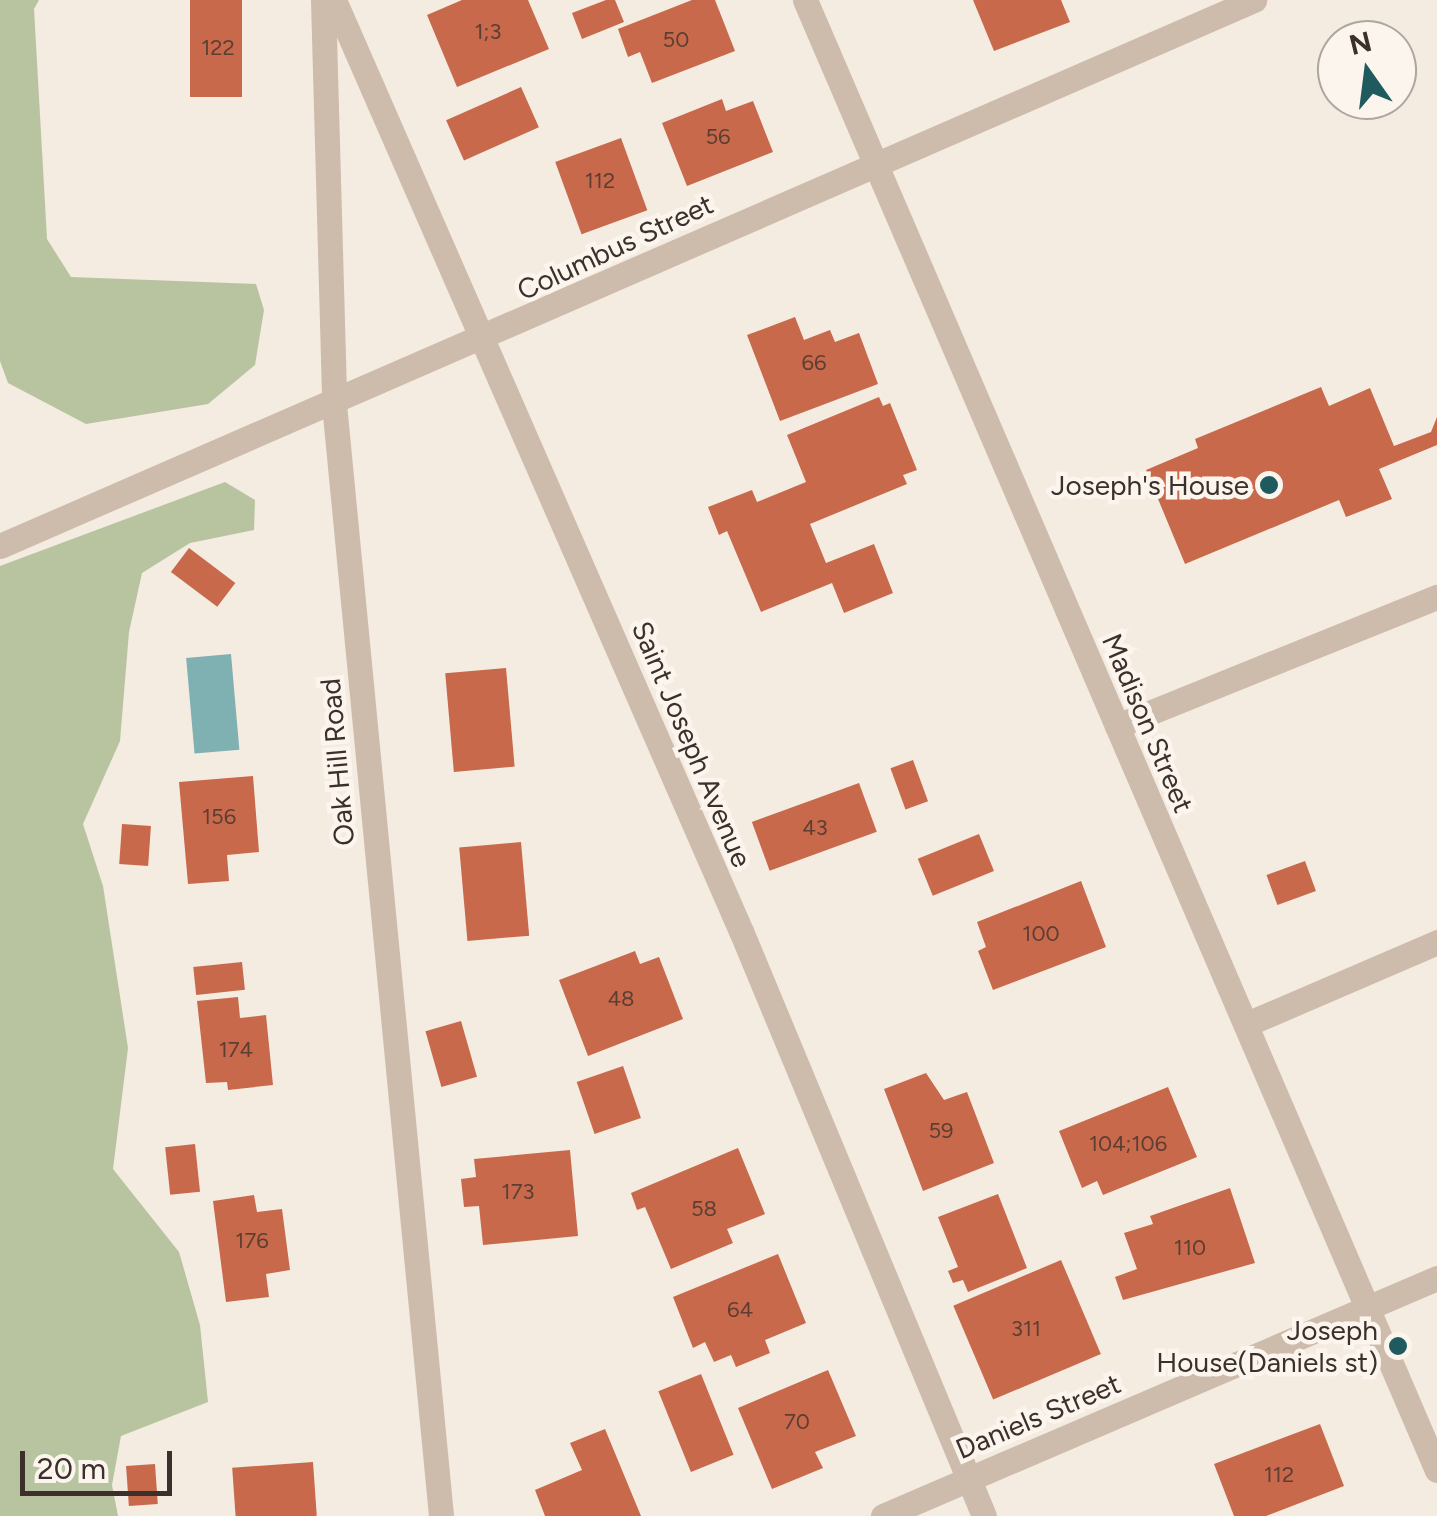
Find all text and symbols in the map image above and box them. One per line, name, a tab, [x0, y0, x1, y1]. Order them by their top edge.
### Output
house number: 1;3	[475, 19, 501, 45]
north arrow	[1317, 20, 1417, 120]
text: N	[1346, 24, 1375, 62]
house number: 50	[663, 27, 689, 53]
house number: 122	[201, 35, 235, 61]
house number: 56	[705, 124, 731, 150]
house number: 112	[585, 168, 615, 194]
street label: Columbus Street	[512, 187, 718, 307]
house number: 66	[802, 350, 826, 376]
place label: Joseph's House	[1051, 468, 1249, 502]
marker: Joseph's House	[1258, 474, 1280, 496]
street label: Saint Joseph Avenue	[625, 616, 759, 872]
street label: Madison Street	[1095, 628, 1201, 818]
street label: Oak Hill Road	[313, 677, 361, 847]
house number: 156	[202, 804, 236, 830]
house number: 43	[802, 815, 828, 841]
house number: 100	[1022, 921, 1060, 947]
house number: 48	[607, 986, 635, 1012]
house number: 174	[219, 1037, 253, 1063]
house number: 59	[928, 1118, 954, 1144]
house number: 104;106	[1089, 1131, 1167, 1157]
house number: 173	[502, 1179, 534, 1205]
house number: 58	[691, 1196, 717, 1222]
house number: 176	[235, 1228, 269, 1254]
house number: 110	[1174, 1235, 1206, 1261]
house number: 64	[727, 1297, 753, 1323]
place label: Joseph House(Daniels st)	[1156, 1313, 1378, 1379]
house number: 311	[1011, 1316, 1041, 1342]
marker: Joseph House(Daniels st)	[1387, 1335, 1409, 1357]
street label: Daniels Street	[951, 1366, 1125, 1466]
house number: 70	[784, 1409, 810, 1435]
scale bar	[25, 1431, 178, 1493]
text: 20 m	[37, 1450, 106, 1487]
house number: 112	[1264, 1462, 1294, 1488]

